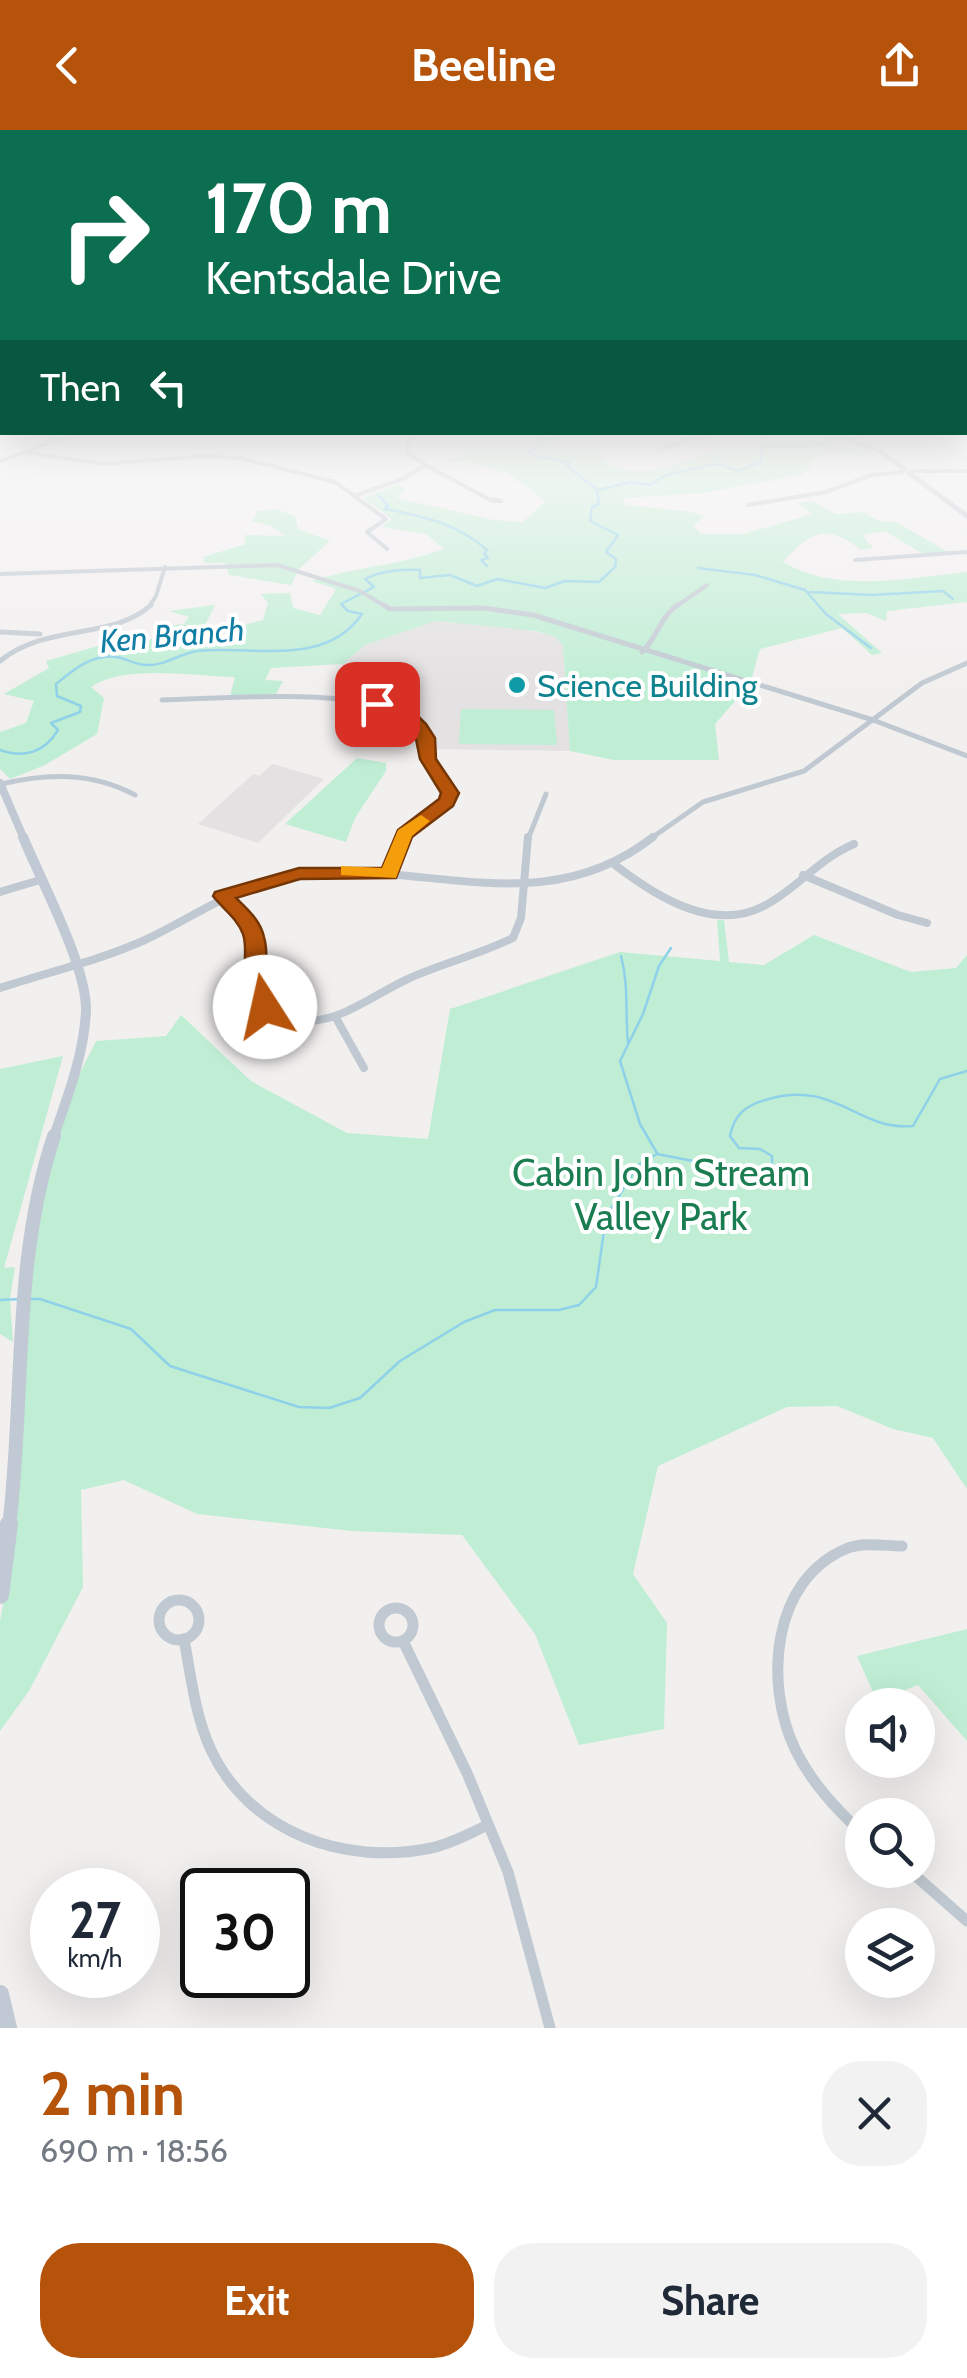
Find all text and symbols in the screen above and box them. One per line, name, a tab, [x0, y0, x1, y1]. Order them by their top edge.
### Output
icon: back	[40, 38, 95, 93]
text: Beeline	[411, 38, 556, 92]
icon: share	[872, 38, 927, 93]
text: 170 m	[205, 165, 392, 251]
icon: right	[40, 170, 170, 300]
text: Kentsdale Drive	[205, 251, 502, 305]
icon: left	[141, 360, 196, 415]
text: Then	[40, 364, 121, 411]
water label: Ken Branch	[98, 609, 246, 661]
pin	[335, 662, 420, 747]
place label: Science Building	[537, 666, 758, 705]
marker: Science Building	[506, 674, 528, 696]
icon: arrive	[350, 677, 405, 732]
position arrow	[213, 955, 317, 1059]
park label: Cabin John Stream Valley Park	[512, 1149, 810, 1240]
map controls	[845, 1688, 935, 1998]
button: sound	[845, 1688, 935, 1778]
button: search	[845, 1798, 935, 1888]
speed limit sign: 30	[180, 1868, 310, 1998]
text: 27	[69, 1890, 121, 1951]
button: layers	[845, 1908, 935, 1998]
text: km/h	[68, 1943, 122, 1973]
text: 2 min	[40, 2057, 185, 2130]
button: close	[822, 2061, 927, 2166]
text: 690 m · 18:56	[40, 2131, 228, 2170]
button: Exit	[40, 2243, 474, 2358]
button: Share	[494, 2243, 927, 2358]

